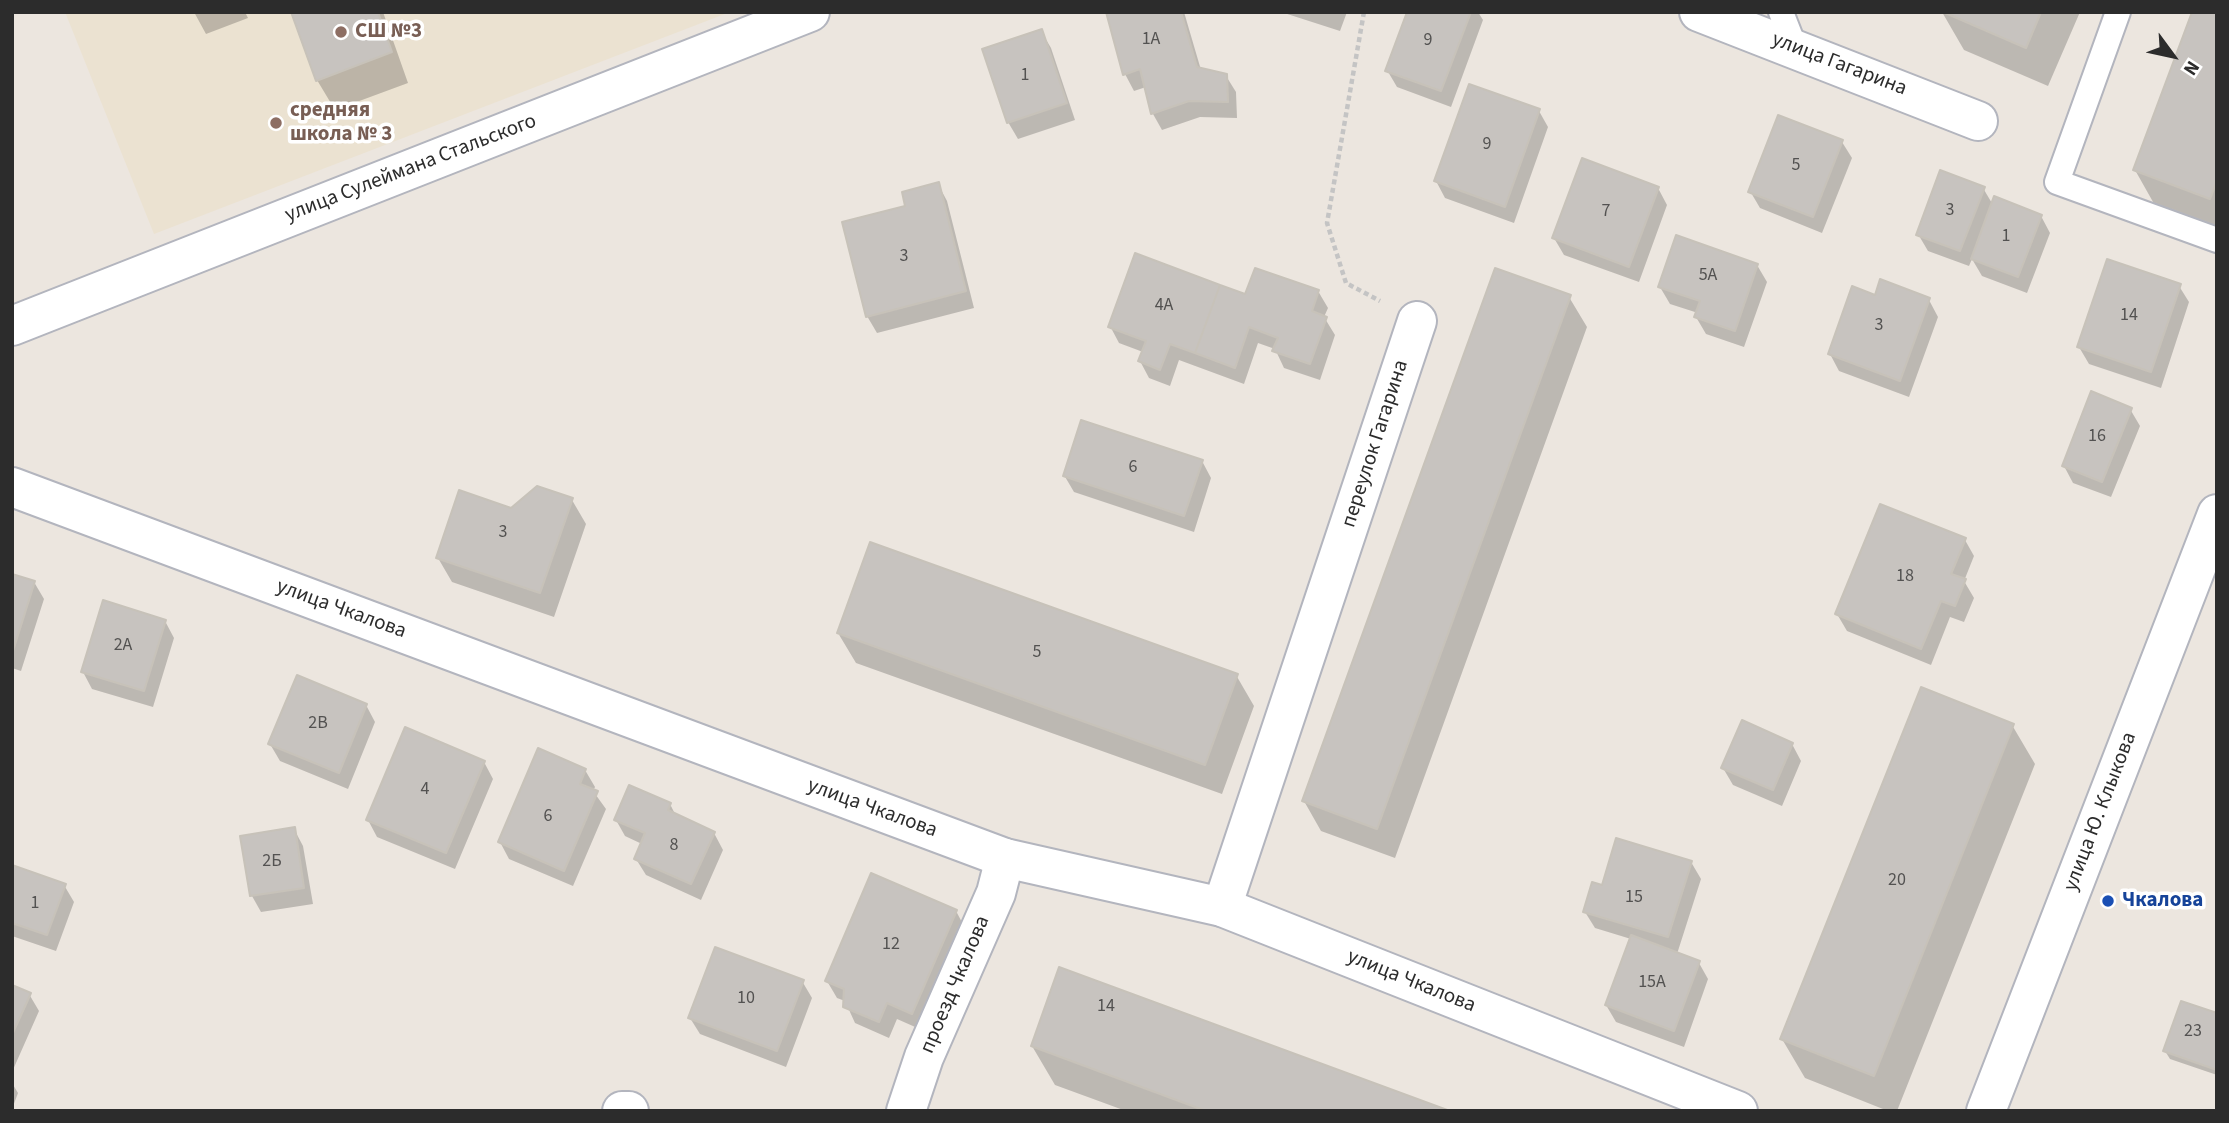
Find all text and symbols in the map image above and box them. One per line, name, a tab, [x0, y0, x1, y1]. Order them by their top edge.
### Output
place label: СШ №3	[355, 19, 422, 45]
north arrow	[2138, 21, 2208, 91]
marker: СШ №3	[333, 24, 349, 40]
street label: улица Гагарина	[1768, 28, 1910, 102]
house number: 1А	[1142, 29, 1160, 51]
house number: 9	[1424, 30, 1432, 52]
text: N	[2176, 55, 2206, 80]
house number: 1	[1021, 65, 1029, 87]
place label: средняя школа № 3	[290, 98, 392, 148]
street label: улица Сулеймана Стальского	[282, 109, 540, 229]
marker: средняя школа № 3	[268, 115, 284, 131]
house number: 9	[1483, 134, 1491, 156]
house number: 5	[1792, 155, 1800, 177]
house number: 3	[1946, 200, 1954, 222]
house number: 7	[1602, 201, 1610, 223]
house number: 1	[2002, 226, 2010, 248]
house number: 3	[900, 246, 908, 268]
house number: 5А	[1699, 265, 1717, 287]
house number: 4А	[1155, 295, 1173, 317]
house number: 14	[2120, 305, 2138, 327]
house number: 3	[1875, 315, 1883, 337]
street label: переулок Гагарина	[1337, 357, 1415, 531]
house number: 16	[2088, 426, 2106, 448]
house number: 6	[1129, 457, 1137, 479]
house number: 3	[499, 522, 507, 544]
house number: 18	[1896, 566, 1914, 588]
street label: улица Чкалова	[273, 575, 409, 645]
house number: 2А	[114, 635, 132, 657]
house number: 5	[1033, 642, 1041, 664]
house number: 2В	[308, 713, 328, 735]
street label: улица Ю. Клыкова	[2059, 729, 2143, 895]
street label: улица Чкалова	[804, 774, 940, 844]
house number: 4	[421, 779, 429, 801]
house number: 6	[544, 806, 552, 828]
house number: 8	[670, 835, 678, 857]
house number: 2Б	[262, 851, 282, 873]
house number: 20	[1888, 870, 1906, 892]
house number: 15	[1625, 887, 1643, 909]
place label: Чкалова	[2122, 888, 2203, 914]
house number: 1	[31, 893, 39, 915]
marker: Чкалова	[2100, 893, 2116, 909]
street label: проезд Чкалова	[916, 912, 996, 1058]
house number: 12	[882, 934, 900, 956]
street label: улица Чкалова	[1343, 945, 1479, 1019]
house number: 15А	[1638, 972, 1666, 994]
house number: 10	[737, 988, 755, 1010]
house number: 14	[1097, 996, 1115, 1018]
house number: 23	[2184, 1021, 2202, 1043]

